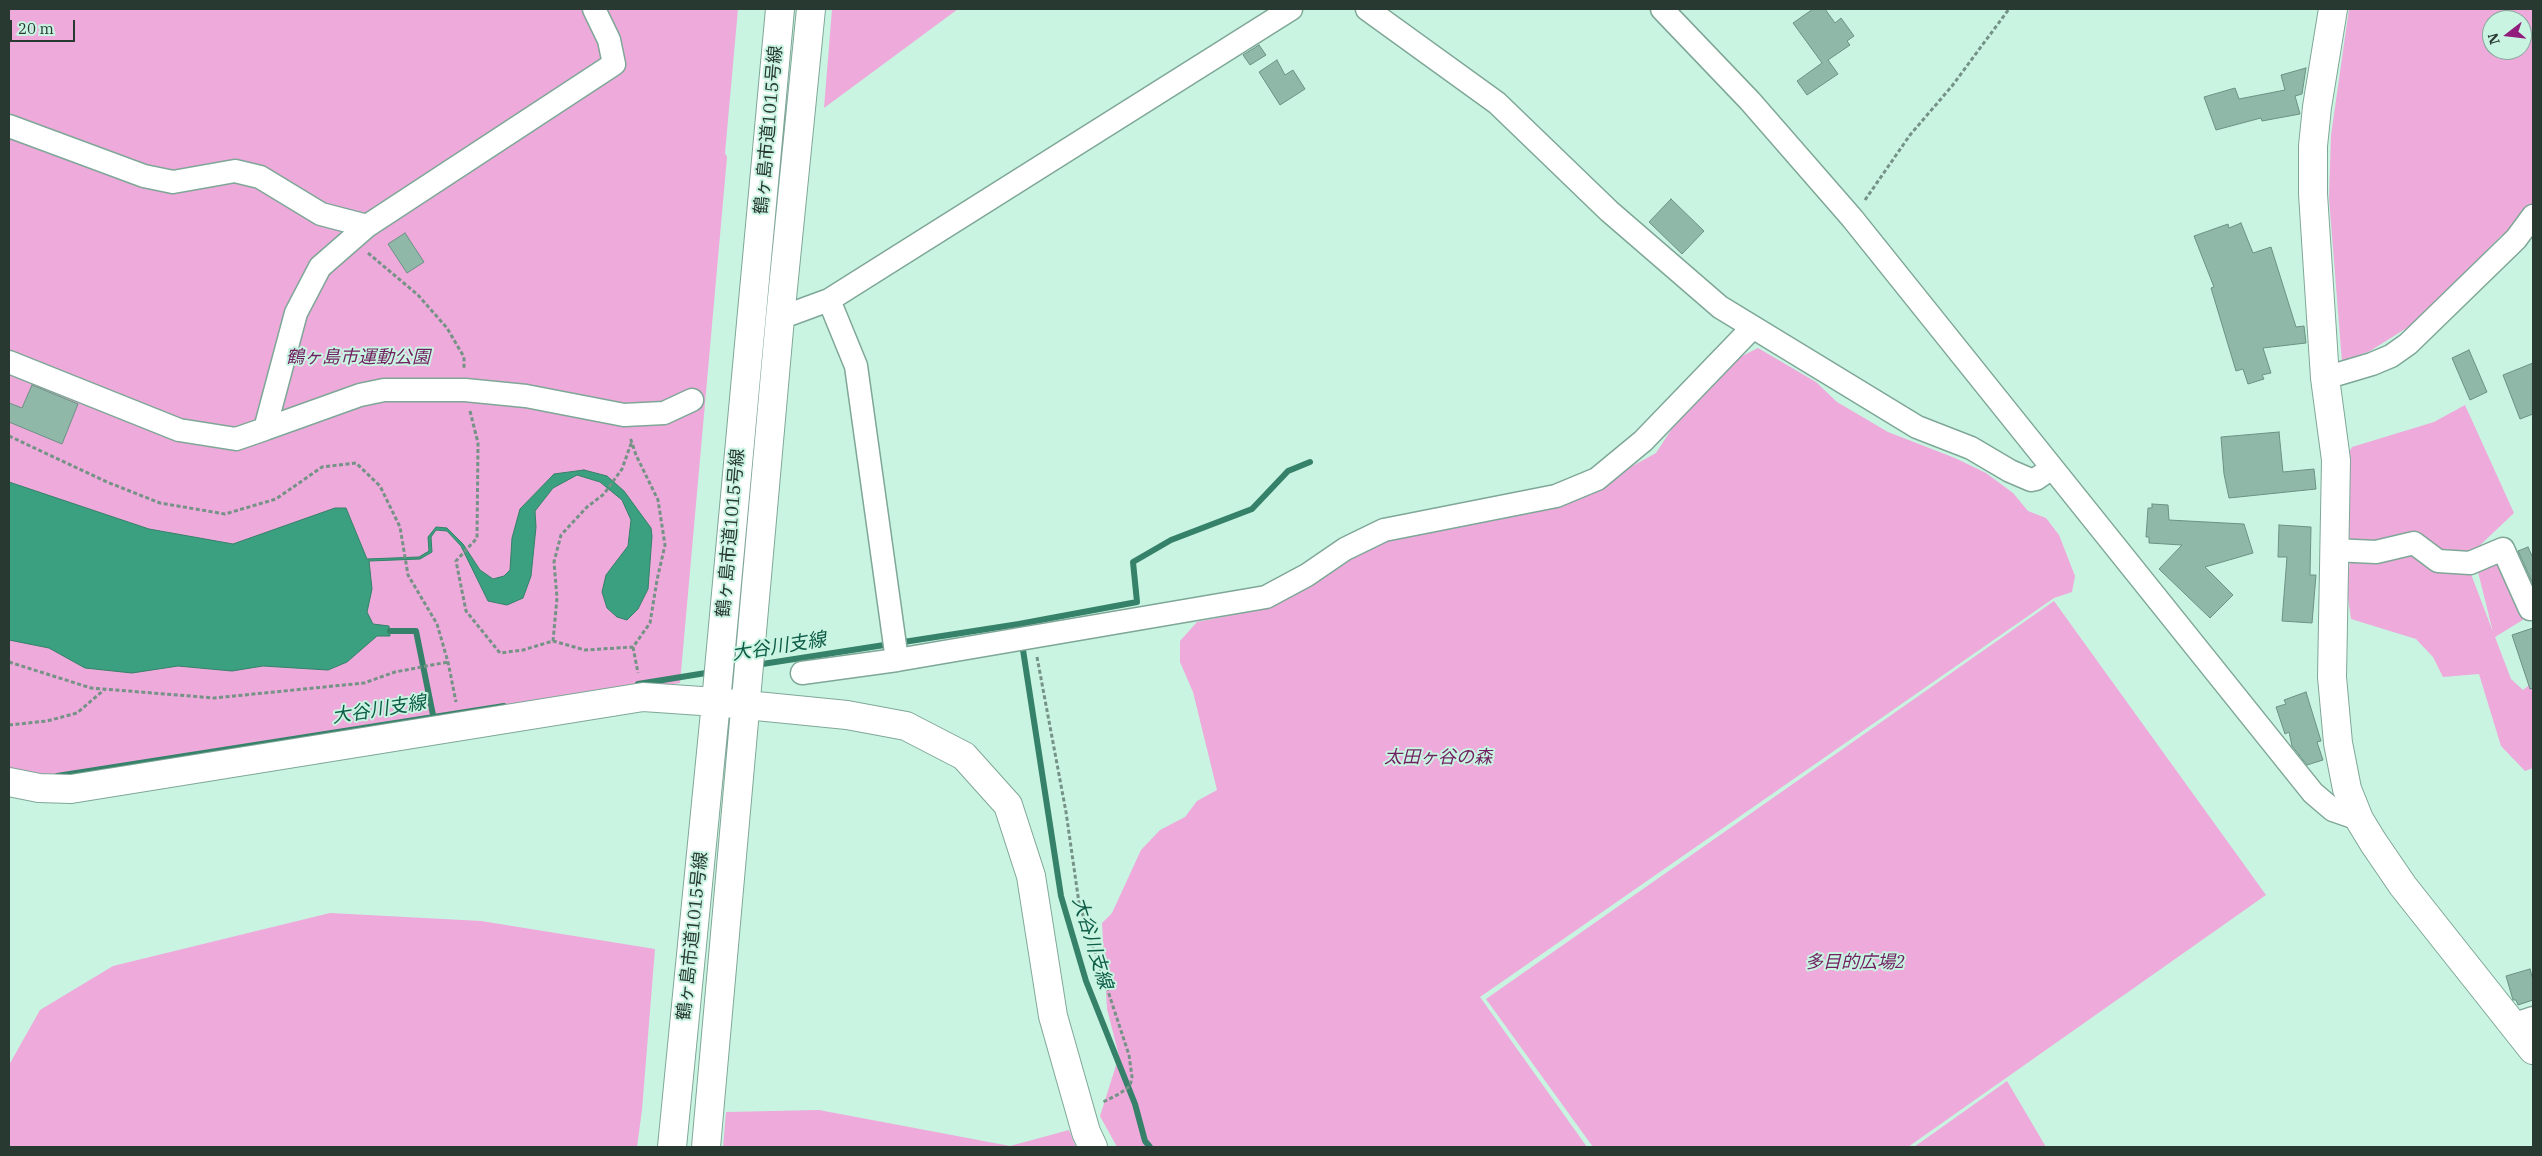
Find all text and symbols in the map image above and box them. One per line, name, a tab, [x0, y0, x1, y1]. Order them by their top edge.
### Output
scale bar	[12, 10, 78, 42]
north arrow	[2482, 10, 2532, 60]
text: 20 m	[18, 19, 54, 38]
text: N	[2483, 31, 2504, 47]
street label: 鶴ヶ島市道1015号線	[751, 45, 787, 215]
park label: 鶴ヶ島市運動公園	[286, 347, 430, 369]
street label: 鶴ヶ島市道1015号線	[713, 448, 749, 618]
water label: 大谷川支線	[730, 628, 828, 666]
water label: 大谷川支線	[330, 691, 428, 729]
park label: 太田ヶ谷の森	[1384, 747, 1492, 769]
street label: 鶴ヶ島市道1015号線	[673, 851, 713, 1021]
water label: 大谷川支線	[1067, 894, 1117, 992]
park label: 多目的広場2	[1805, 952, 1905, 974]

